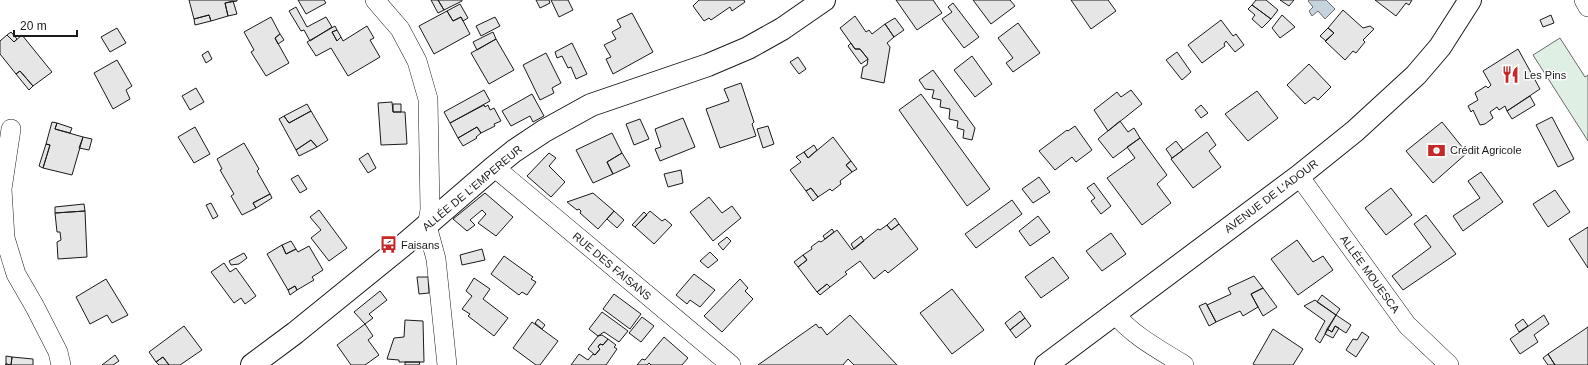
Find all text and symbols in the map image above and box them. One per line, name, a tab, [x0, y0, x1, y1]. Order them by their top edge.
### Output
scale bar	[14, 12, 77, 38]
text: 20 m	[20, 19, 47, 33]
restaurant icon: Les Pins	[1501, 65, 1521, 85]
place label: Les Pins	[1524, 69, 1567, 81]
bank icon: Crédit Agricole	[1427, 140, 1447, 160]
street label: ALLÉE DE L'EMPEREUR	[420, 143, 524, 233]
place label: Crédit Agricole	[1450, 144, 1522, 156]
street label: AVENUE DE L'ADOUR	[1222, 157, 1320, 235]
street label: RUE DES FAISANS	[570, 230, 654, 302]
street label: ALLÉE MOUESCA	[1338, 233, 1403, 316]
bus stop icon: Faisans	[378, 235, 398, 255]
place label: Faisans	[401, 239, 440, 251]

